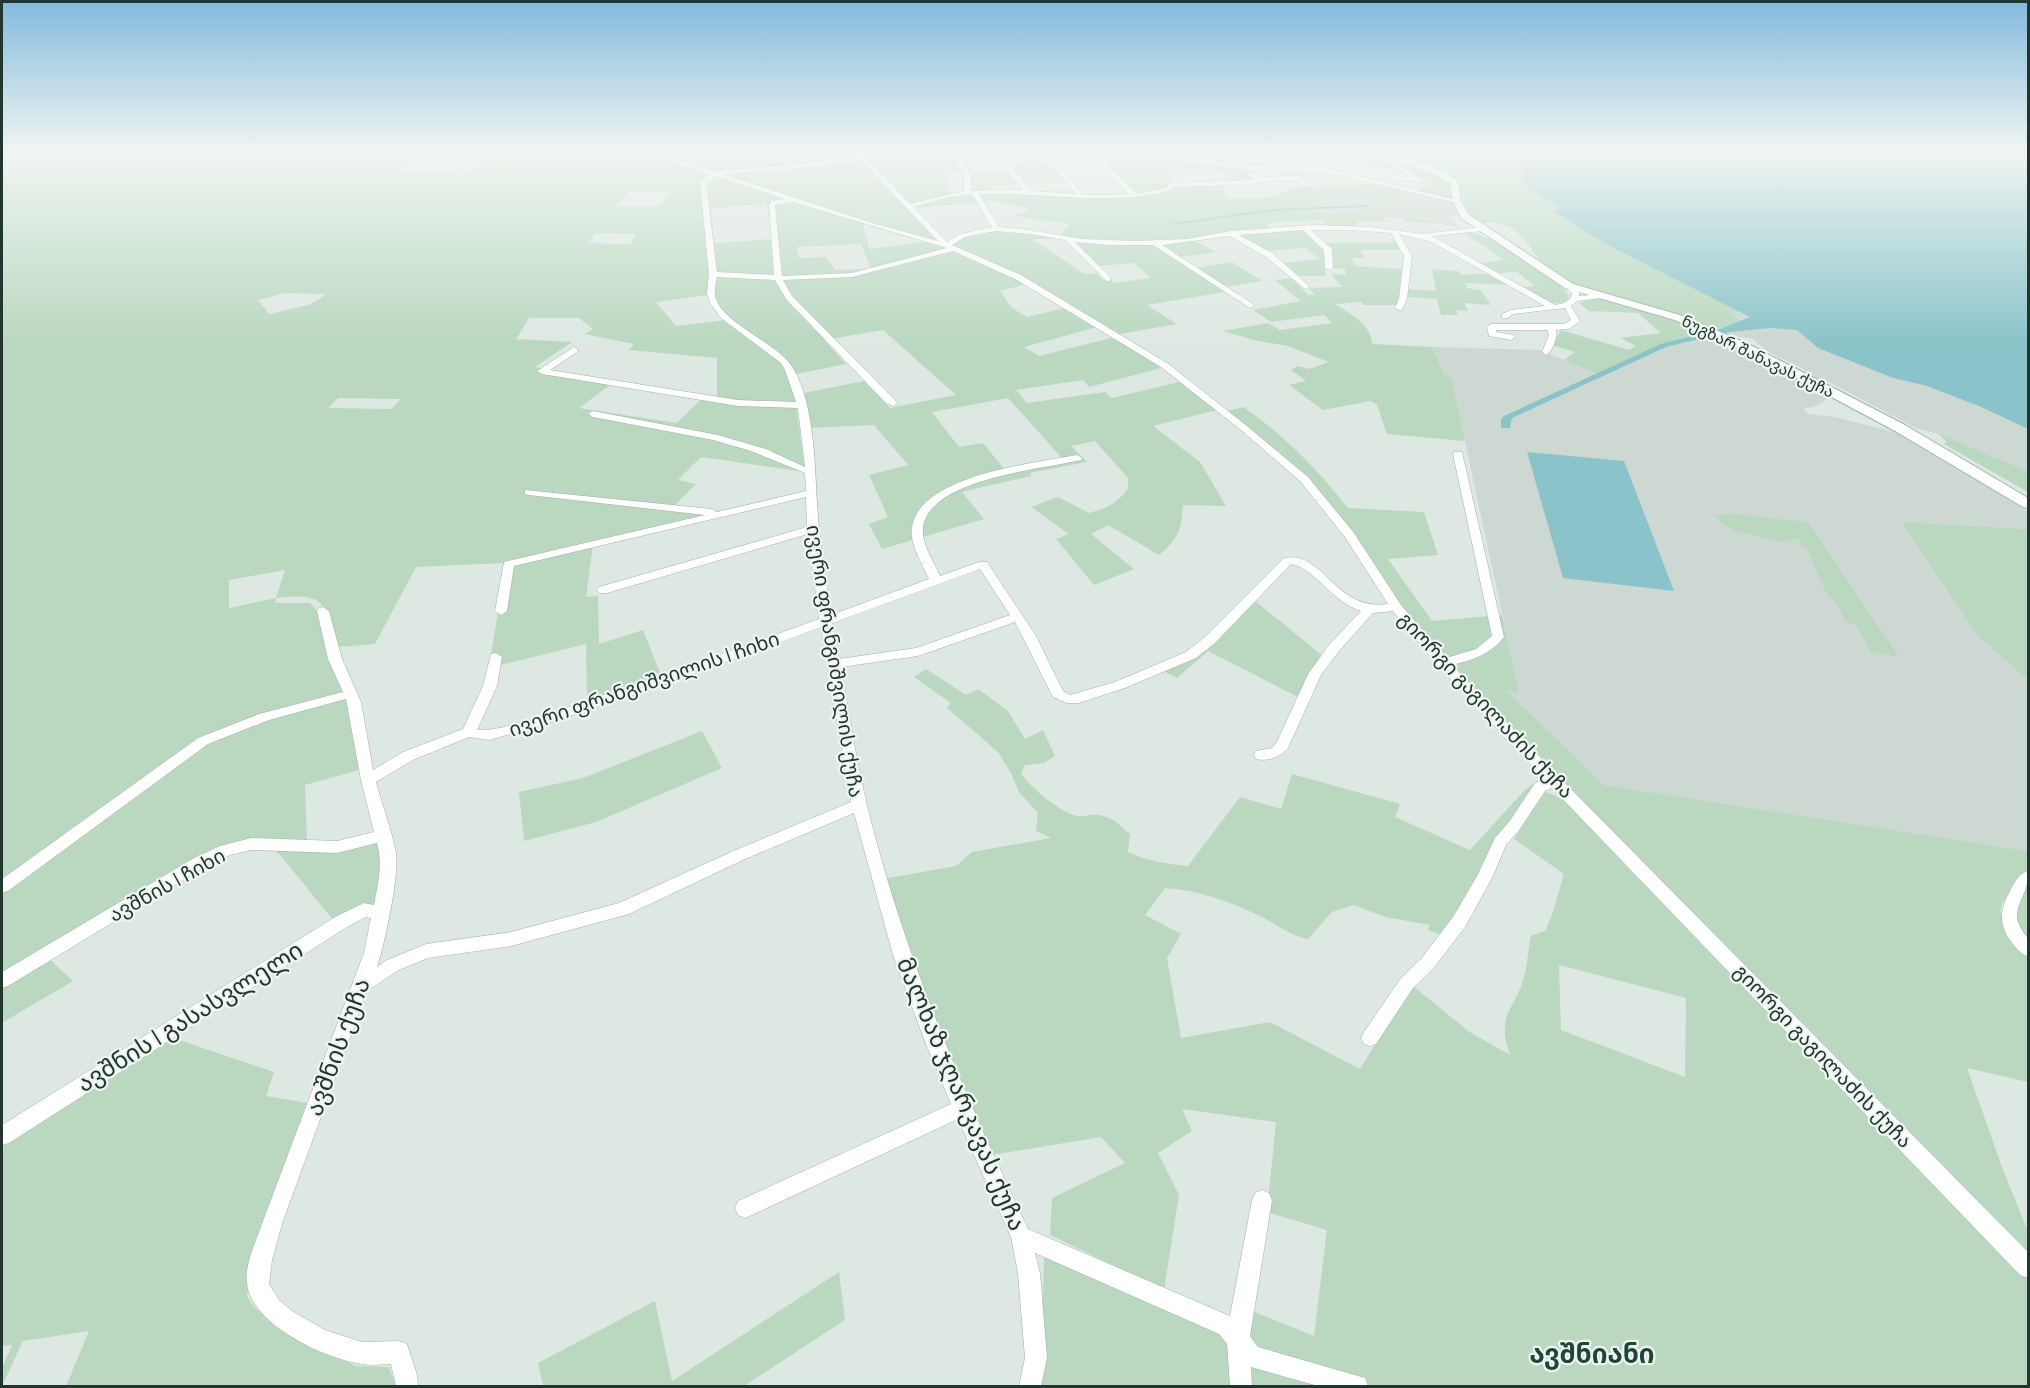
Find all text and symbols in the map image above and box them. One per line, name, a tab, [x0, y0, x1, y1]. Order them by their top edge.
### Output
street label: ნუგზარ შანავას ქუჩა	[1678, 309, 1838, 403]
street label: ივერი ფრანგიშვილის ქუჩა	[801, 523, 870, 799]
street label: გიორგი გაგილაძის ქუჩა	[1393, 605, 1580, 804]
street label: ივერი ფრანგიშვილის I ჩიხი	[505, 624, 783, 743]
street label: ავშნის I ჩიხი	[104, 841, 230, 928]
street label: ავშნის I გასასვლელი	[70, 932, 309, 1099]
street label: მალხაზ ჯღარკავას ქუჩა	[890, 951, 1035, 1235]
street label: გიორგი გაგილაძის ქუჩა	[1728, 958, 1919, 1154]
street label: ავშნის ქუჩა	[296, 973, 377, 1120]
district label: ავშნიანი	[1529, 1335, 1655, 1371]

